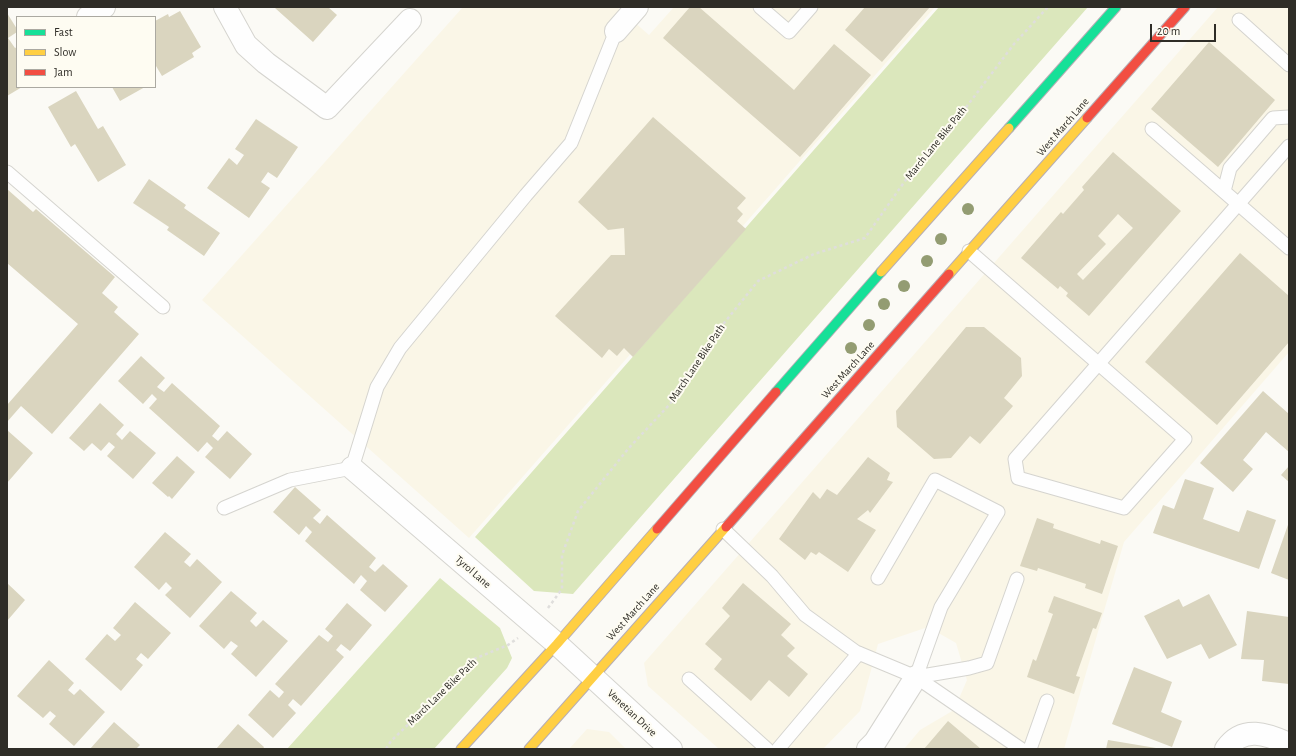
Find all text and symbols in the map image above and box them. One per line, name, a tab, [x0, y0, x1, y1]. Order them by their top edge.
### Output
legend	[16, 16, 156, 88]
scale bar	[1152, 16, 1218, 42]
text: 20 m	[1157, 25, 1180, 37]
text: Fast	[54, 26, 73, 38]
text: Slow	[54, 46, 76, 58]
text: Jam	[54, 66, 73, 78]
street label: West March Lane	[1034, 95, 1092, 159]
street label: March Lane Bike Path	[902, 103, 970, 183]
street label: March Lane Bike Path	[666, 322, 728, 404]
street label: West March Lane	[819, 338, 877, 402]
street label: Tyrol Lane	[452, 553, 494, 591]
street label: West March Lane	[604, 580, 662, 644]
street label: March Lane Bike Path	[405, 656, 479, 728]
street label: Venetian Drive	[604, 687, 660, 739]

